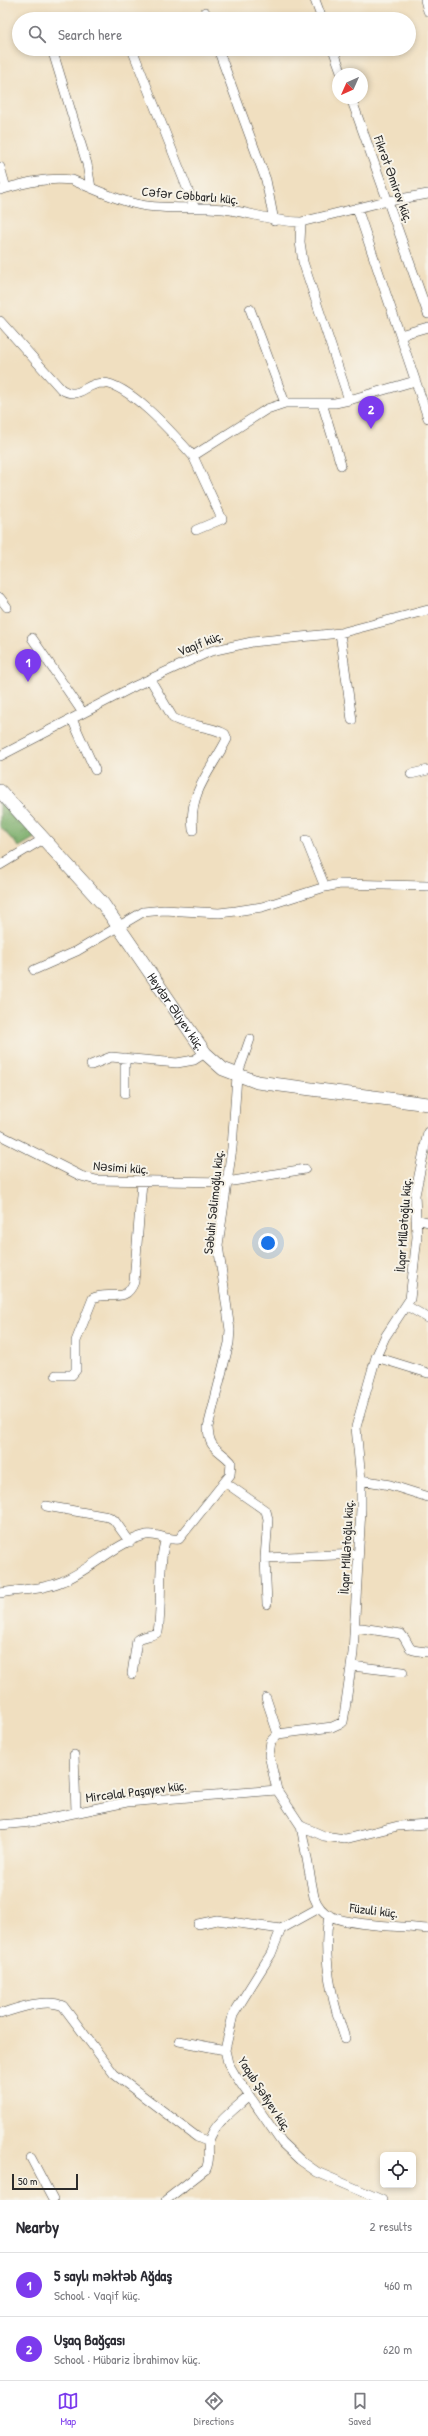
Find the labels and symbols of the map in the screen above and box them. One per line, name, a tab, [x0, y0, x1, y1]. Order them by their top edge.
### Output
north arrow	[332, 68, 368, 104]
street label: Fikrət Əmirov küç.	[370, 132, 418, 225]
street label: Cəfər Cəbbarlı küç.	[141, 182, 239, 208]
pin: 2	[358, 396, 384, 429]
street label: Vaqif küç.	[175, 626, 226, 660]
pin: 1	[15, 649, 41, 682]
street label: Heydər Əliyev küç.	[143, 969, 210, 1054]
street label: Səbuhi Səlimoğlu küç.	[199, 1149, 227, 1255]
street label: Nəsimi küç.	[93, 1156, 149, 1178]
street label: İlqar Millətoğlu küç.	[391, 1177, 415, 1273]
your location	[258, 1233, 278, 1253]
street label: İlqar Millətoğlu küç.	[335, 1499, 357, 1595]
street label: Mircəlal Paşayev küç.	[84, 1776, 188, 1806]
street label: Füzuli küç.	[348, 1898, 399, 1922]
street label: Yaqub Şəfiyev küç.	[234, 2053, 296, 2135]
scale bar	[12, 2172, 78, 2191]

